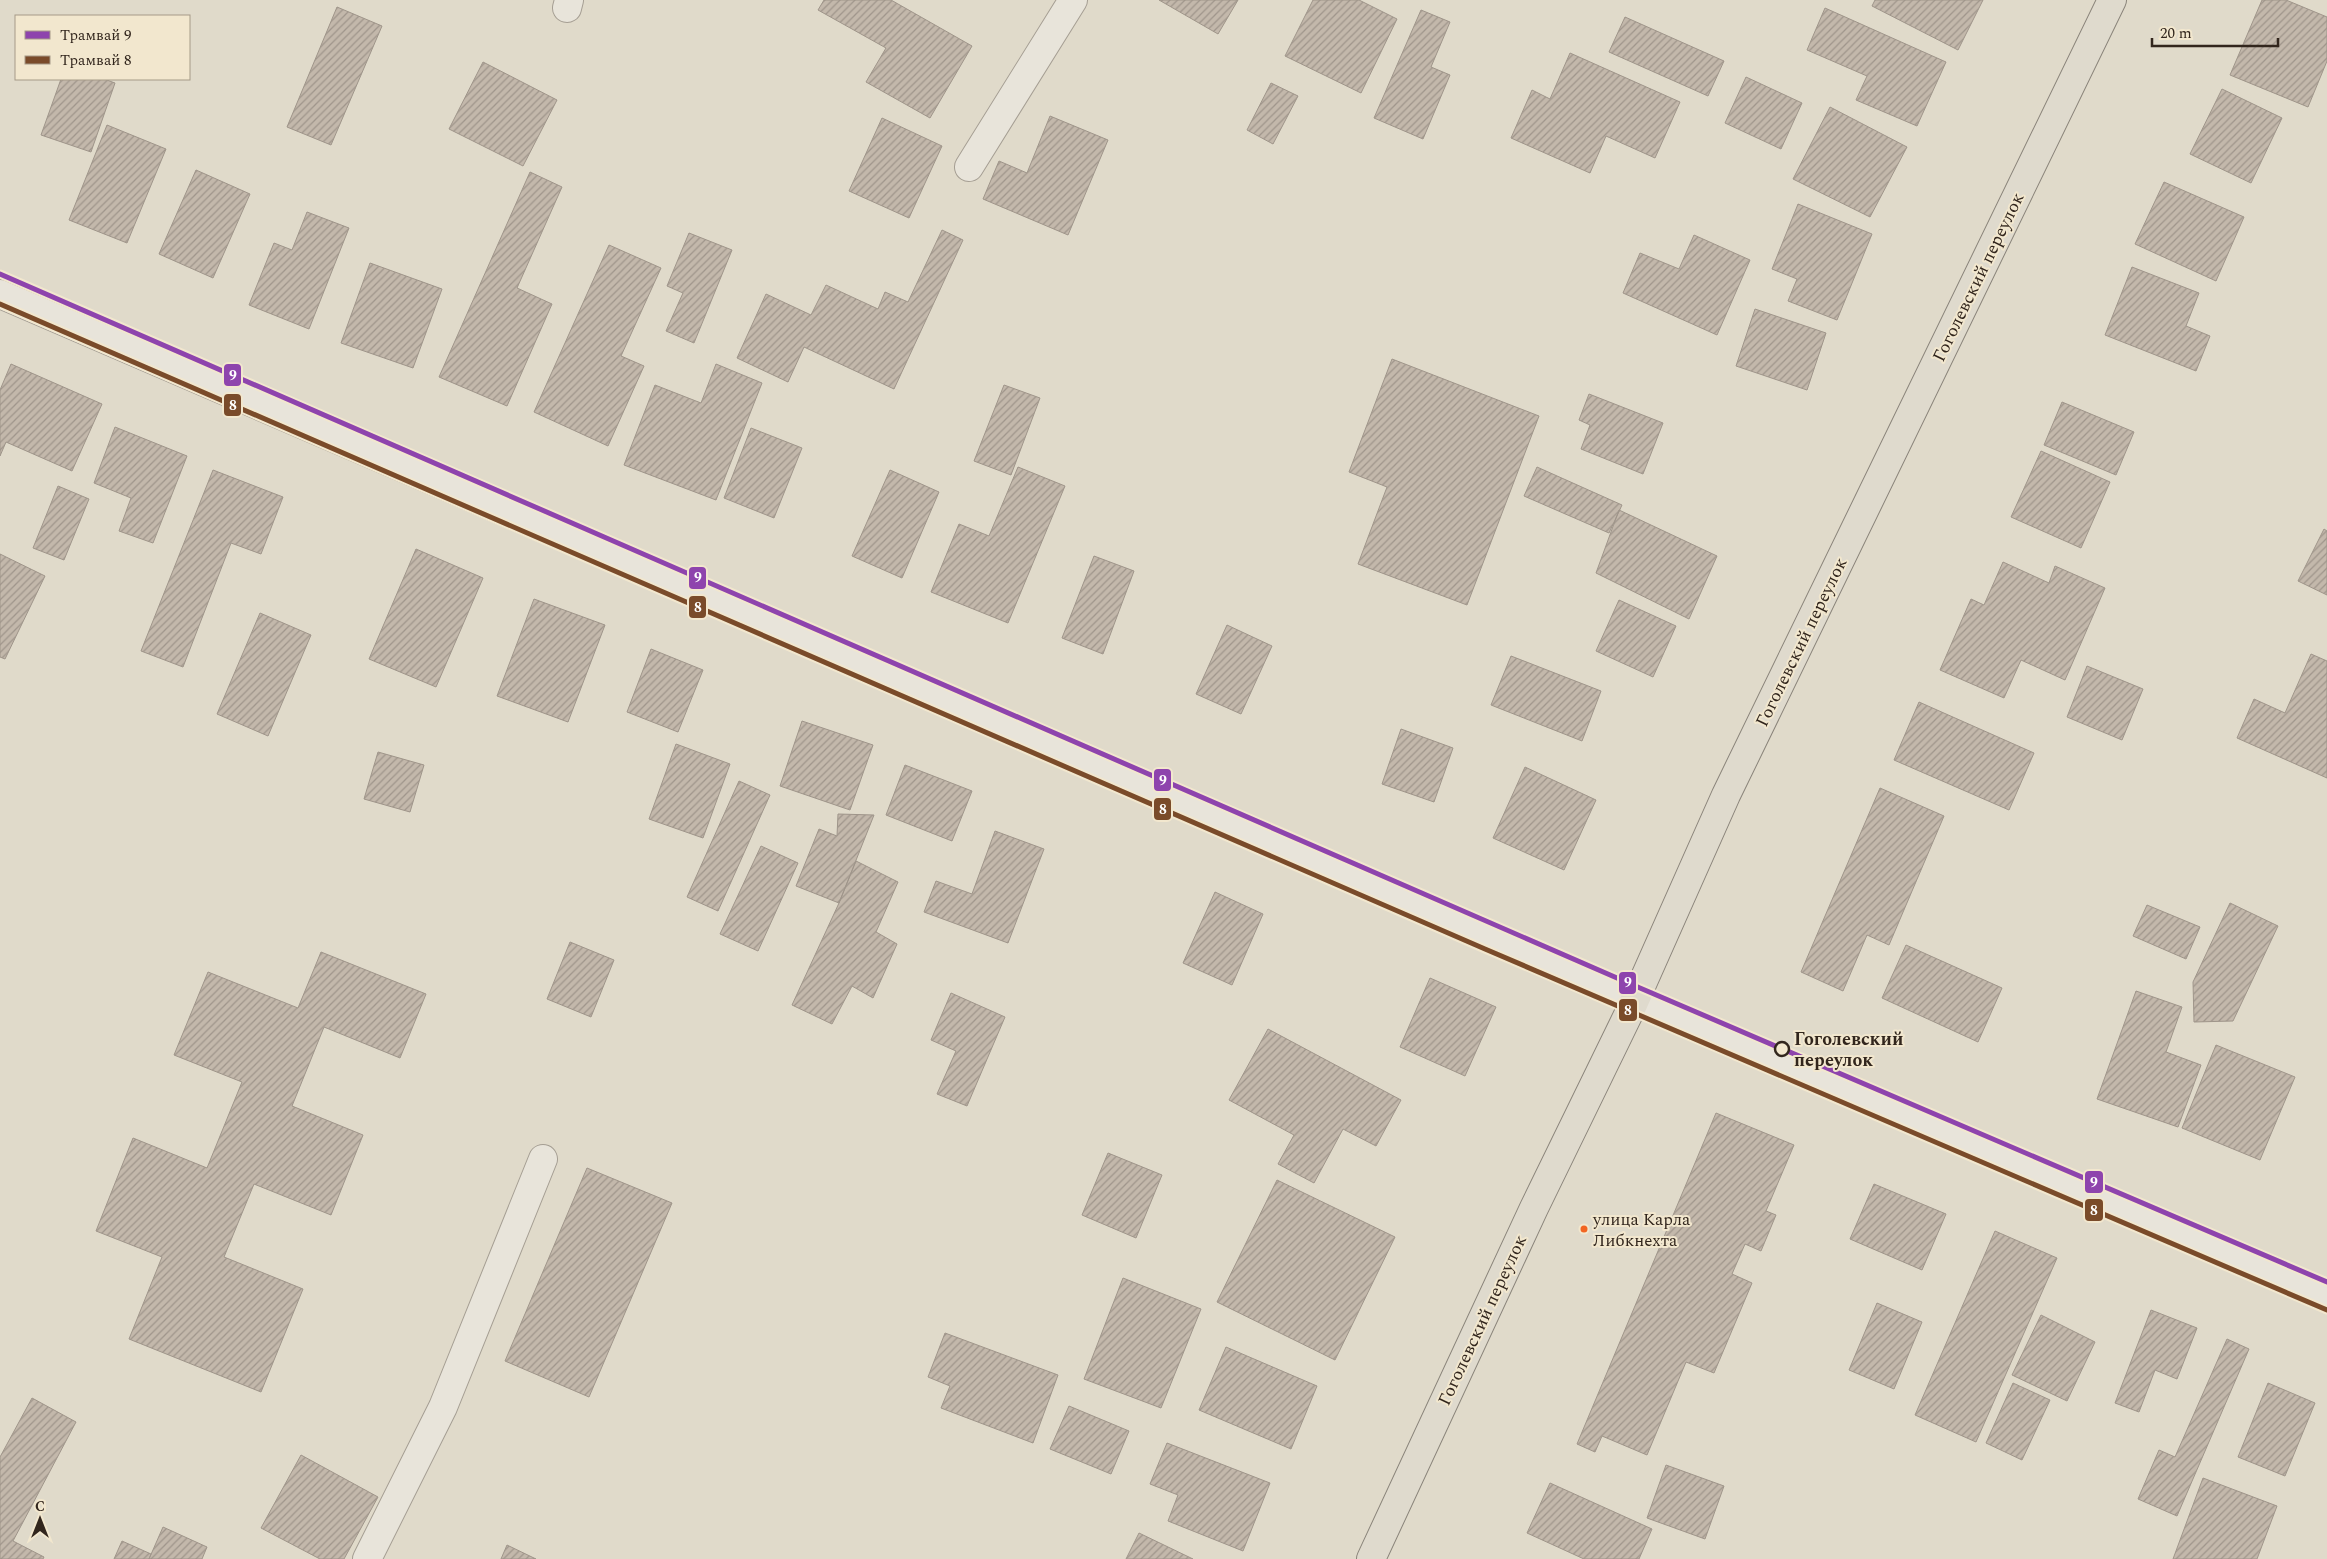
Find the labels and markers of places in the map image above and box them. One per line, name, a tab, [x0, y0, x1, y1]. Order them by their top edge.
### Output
place label: Гоголевский переулок	[1794, 1026, 1903, 1074]
marker: Гоголевский переулок	[1774, 1041, 1790, 1057]
place label: улица Карла Либкнехта	[1592, 1207, 1691, 1254]
marker: улица Карла Либкнехта	[1579, 1224, 1589, 1234]

